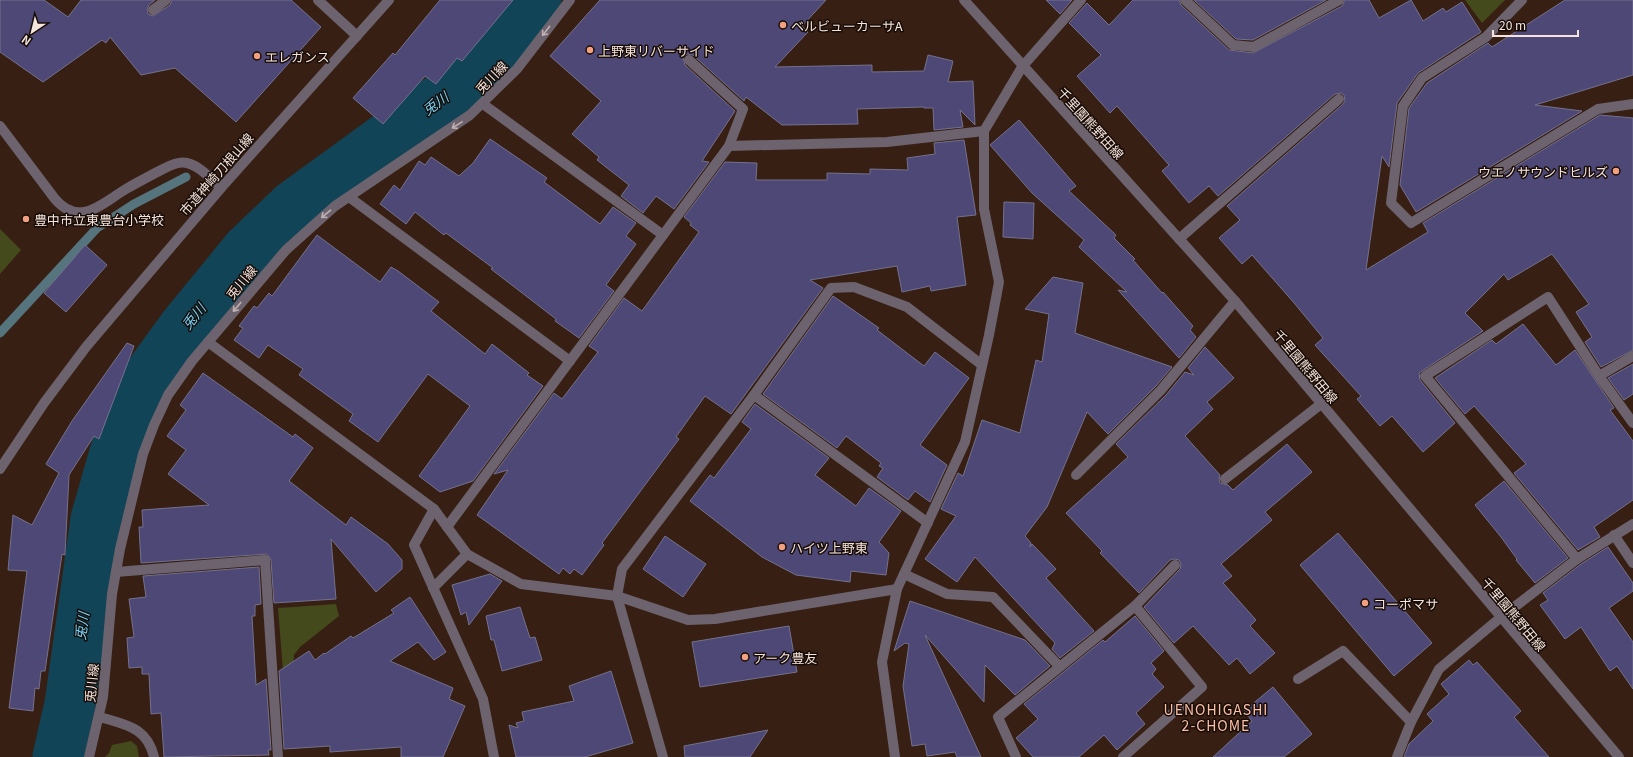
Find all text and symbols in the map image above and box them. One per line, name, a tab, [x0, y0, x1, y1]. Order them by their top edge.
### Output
north arrow	[12, 12, 52, 52]
scale bar	[1493, 12, 1578, 38]
place label: ベルビューカーサA	[791, 16, 903, 35]
text: 20 m	[1499, 16, 1526, 33]
marker: ベルビューカーサA	[778, 20, 788, 30]
one-way arrow	[542, 25, 550, 36]
text: N	[18, 32, 34, 50]
place label: 上野東リバーサイド	[598, 41, 715, 60]
marker: 上野東リバーサイド	[585, 45, 595, 55]
place label: エレガンス	[265, 47, 330, 66]
marker: エレガンス	[252, 51, 262, 61]
street label: 兎川線	[471, 56, 511, 98]
street label: 千里園熊野田線	[1053, 83, 1129, 163]
water label: 兎川	[418, 86, 454, 119]
one-way arrow	[451, 121, 463, 129]
street label: 市道神崎刀根山線	[175, 129, 257, 219]
place label: ウエノサウンドヒルズ	[1478, 162, 1608, 181]
marker: ウエノサウンドヒルズ	[1611, 166, 1621, 176]
one-way arrow	[321, 209, 332, 218]
place label: 豊中市立東豊台小学校	[34, 210, 164, 229]
marker: 豊中市立東豊台小学校	[21, 214, 31, 224]
street label: 兎川線	[221, 261, 261, 303]
water label: 兎川	[176, 297, 211, 333]
one-way arrow	[232, 302, 241, 313]
street label: 千里園熊野田線	[1269, 325, 1343, 407]
place label: ハイツ上野東	[790, 538, 868, 557]
marker: ハイツ上野東	[777, 542, 787, 552]
street label: 千里園熊野田線	[1477, 573, 1551, 655]
place label: コーポマサ	[1373, 594, 1438, 613]
marker: コーポマサ	[1360, 598, 1370, 608]
water label: 兎川	[69, 609, 93, 641]
place label: アーク豊友	[753, 648, 817, 667]
marker: アーク豊友	[740, 652, 750, 662]
street label: 兎川線	[80, 663, 102, 703]
district label: UENOHIGASHI 2-CHOME	[1164, 699, 1268, 735]

